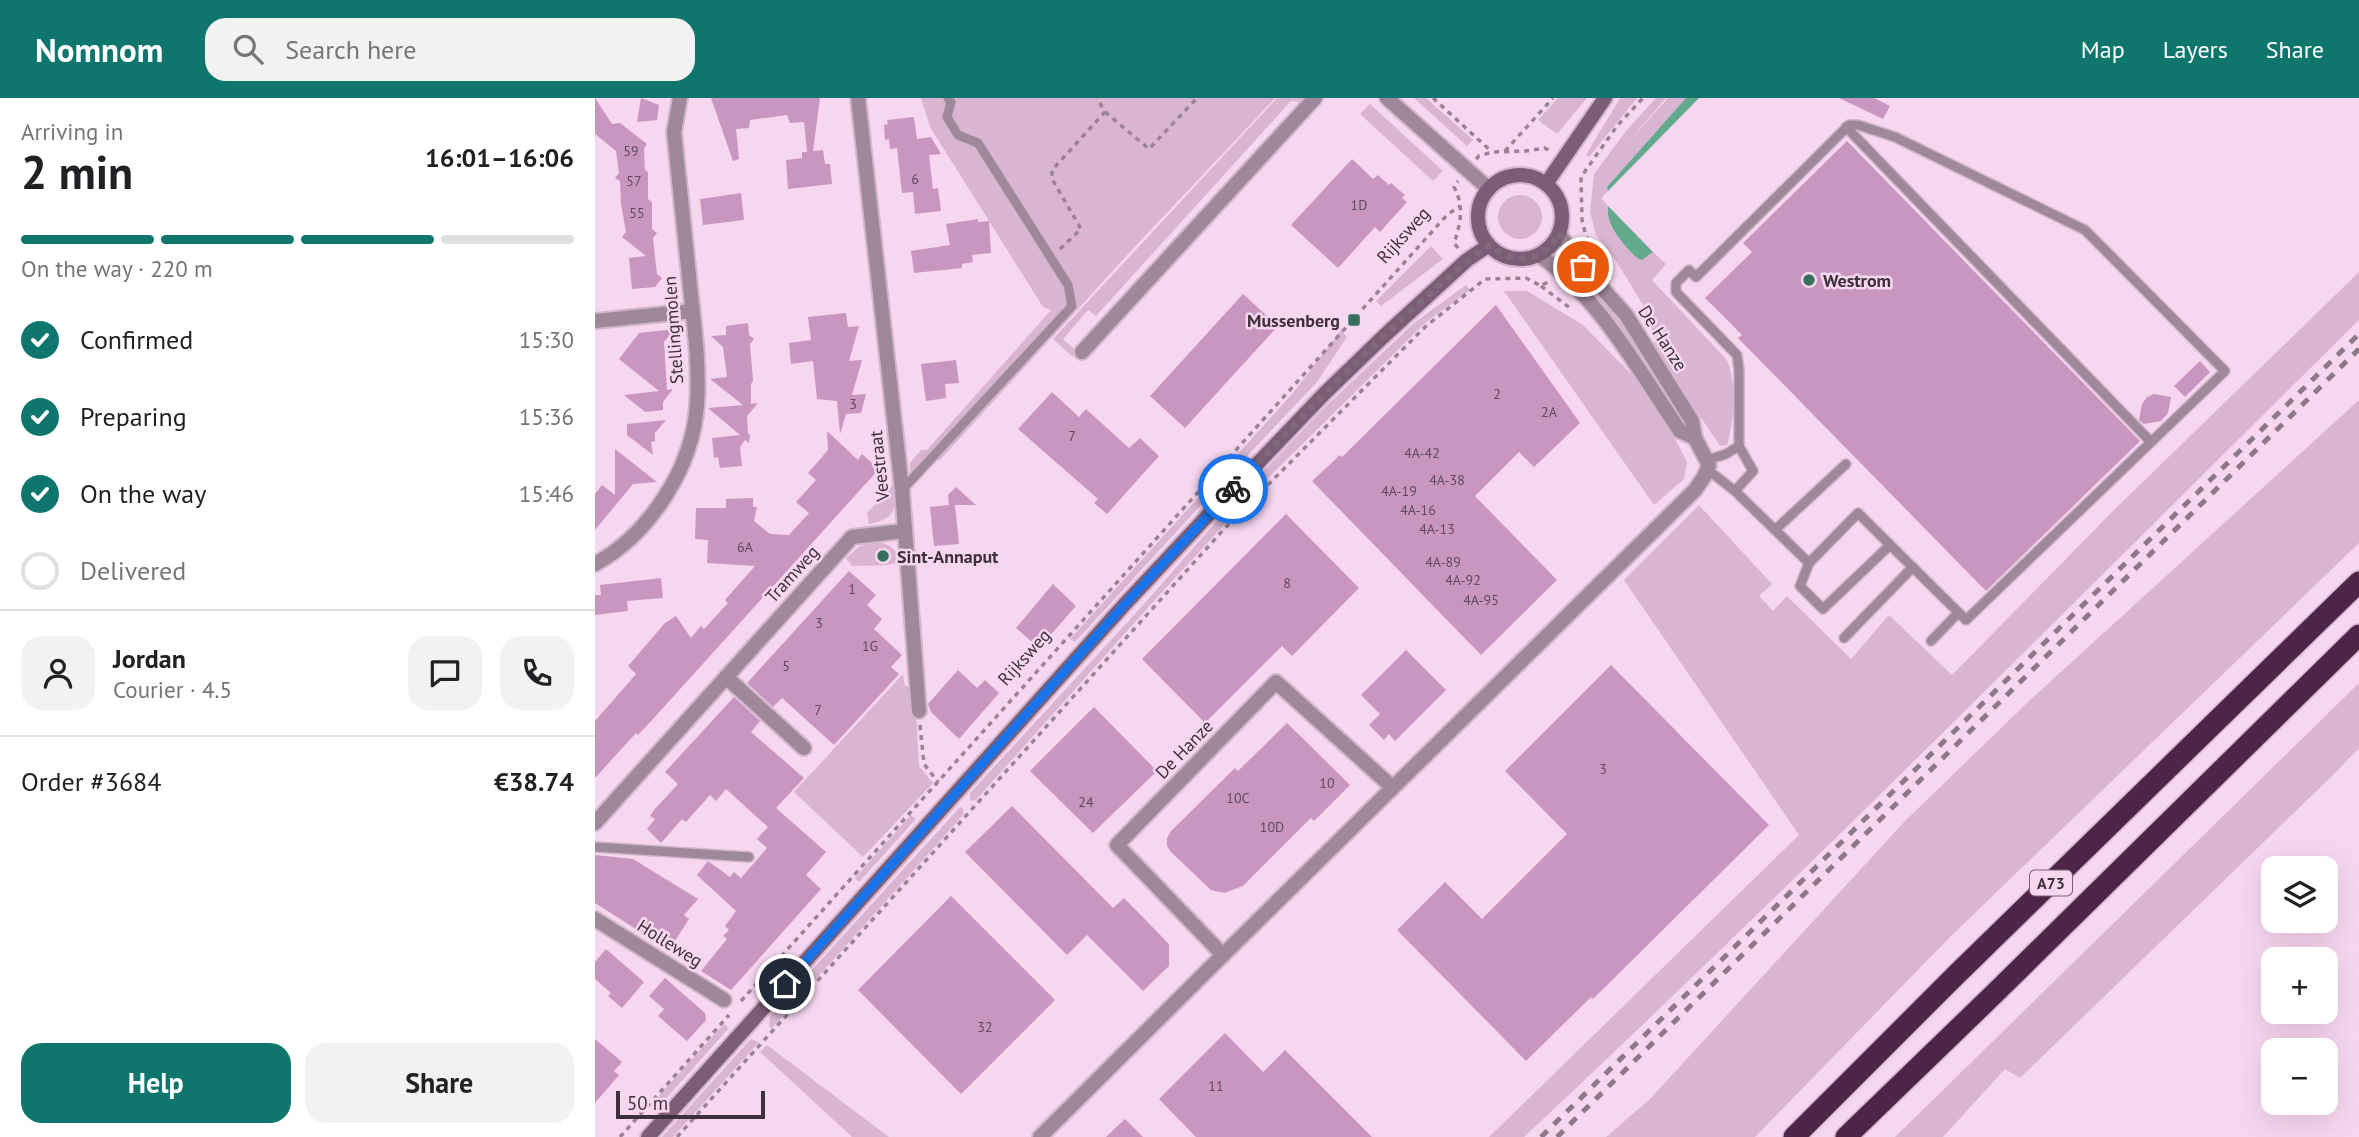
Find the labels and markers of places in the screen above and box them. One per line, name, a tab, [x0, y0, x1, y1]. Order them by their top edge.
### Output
pin	[1553, 237, 1613, 297]
place label: Westrom	[1823, 269, 1891, 292]
marker: Westrom	[1801, 272, 1817, 288]
place label: Mussenberg	[1247, 309, 1340, 332]
marker: Mussenberg	[1346, 312, 1362, 328]
place label: Sint-Annaput	[897, 545, 999, 568]
marker: Sint-Annaput	[875, 548, 891, 564]
pin	[755, 954, 815, 1014]

